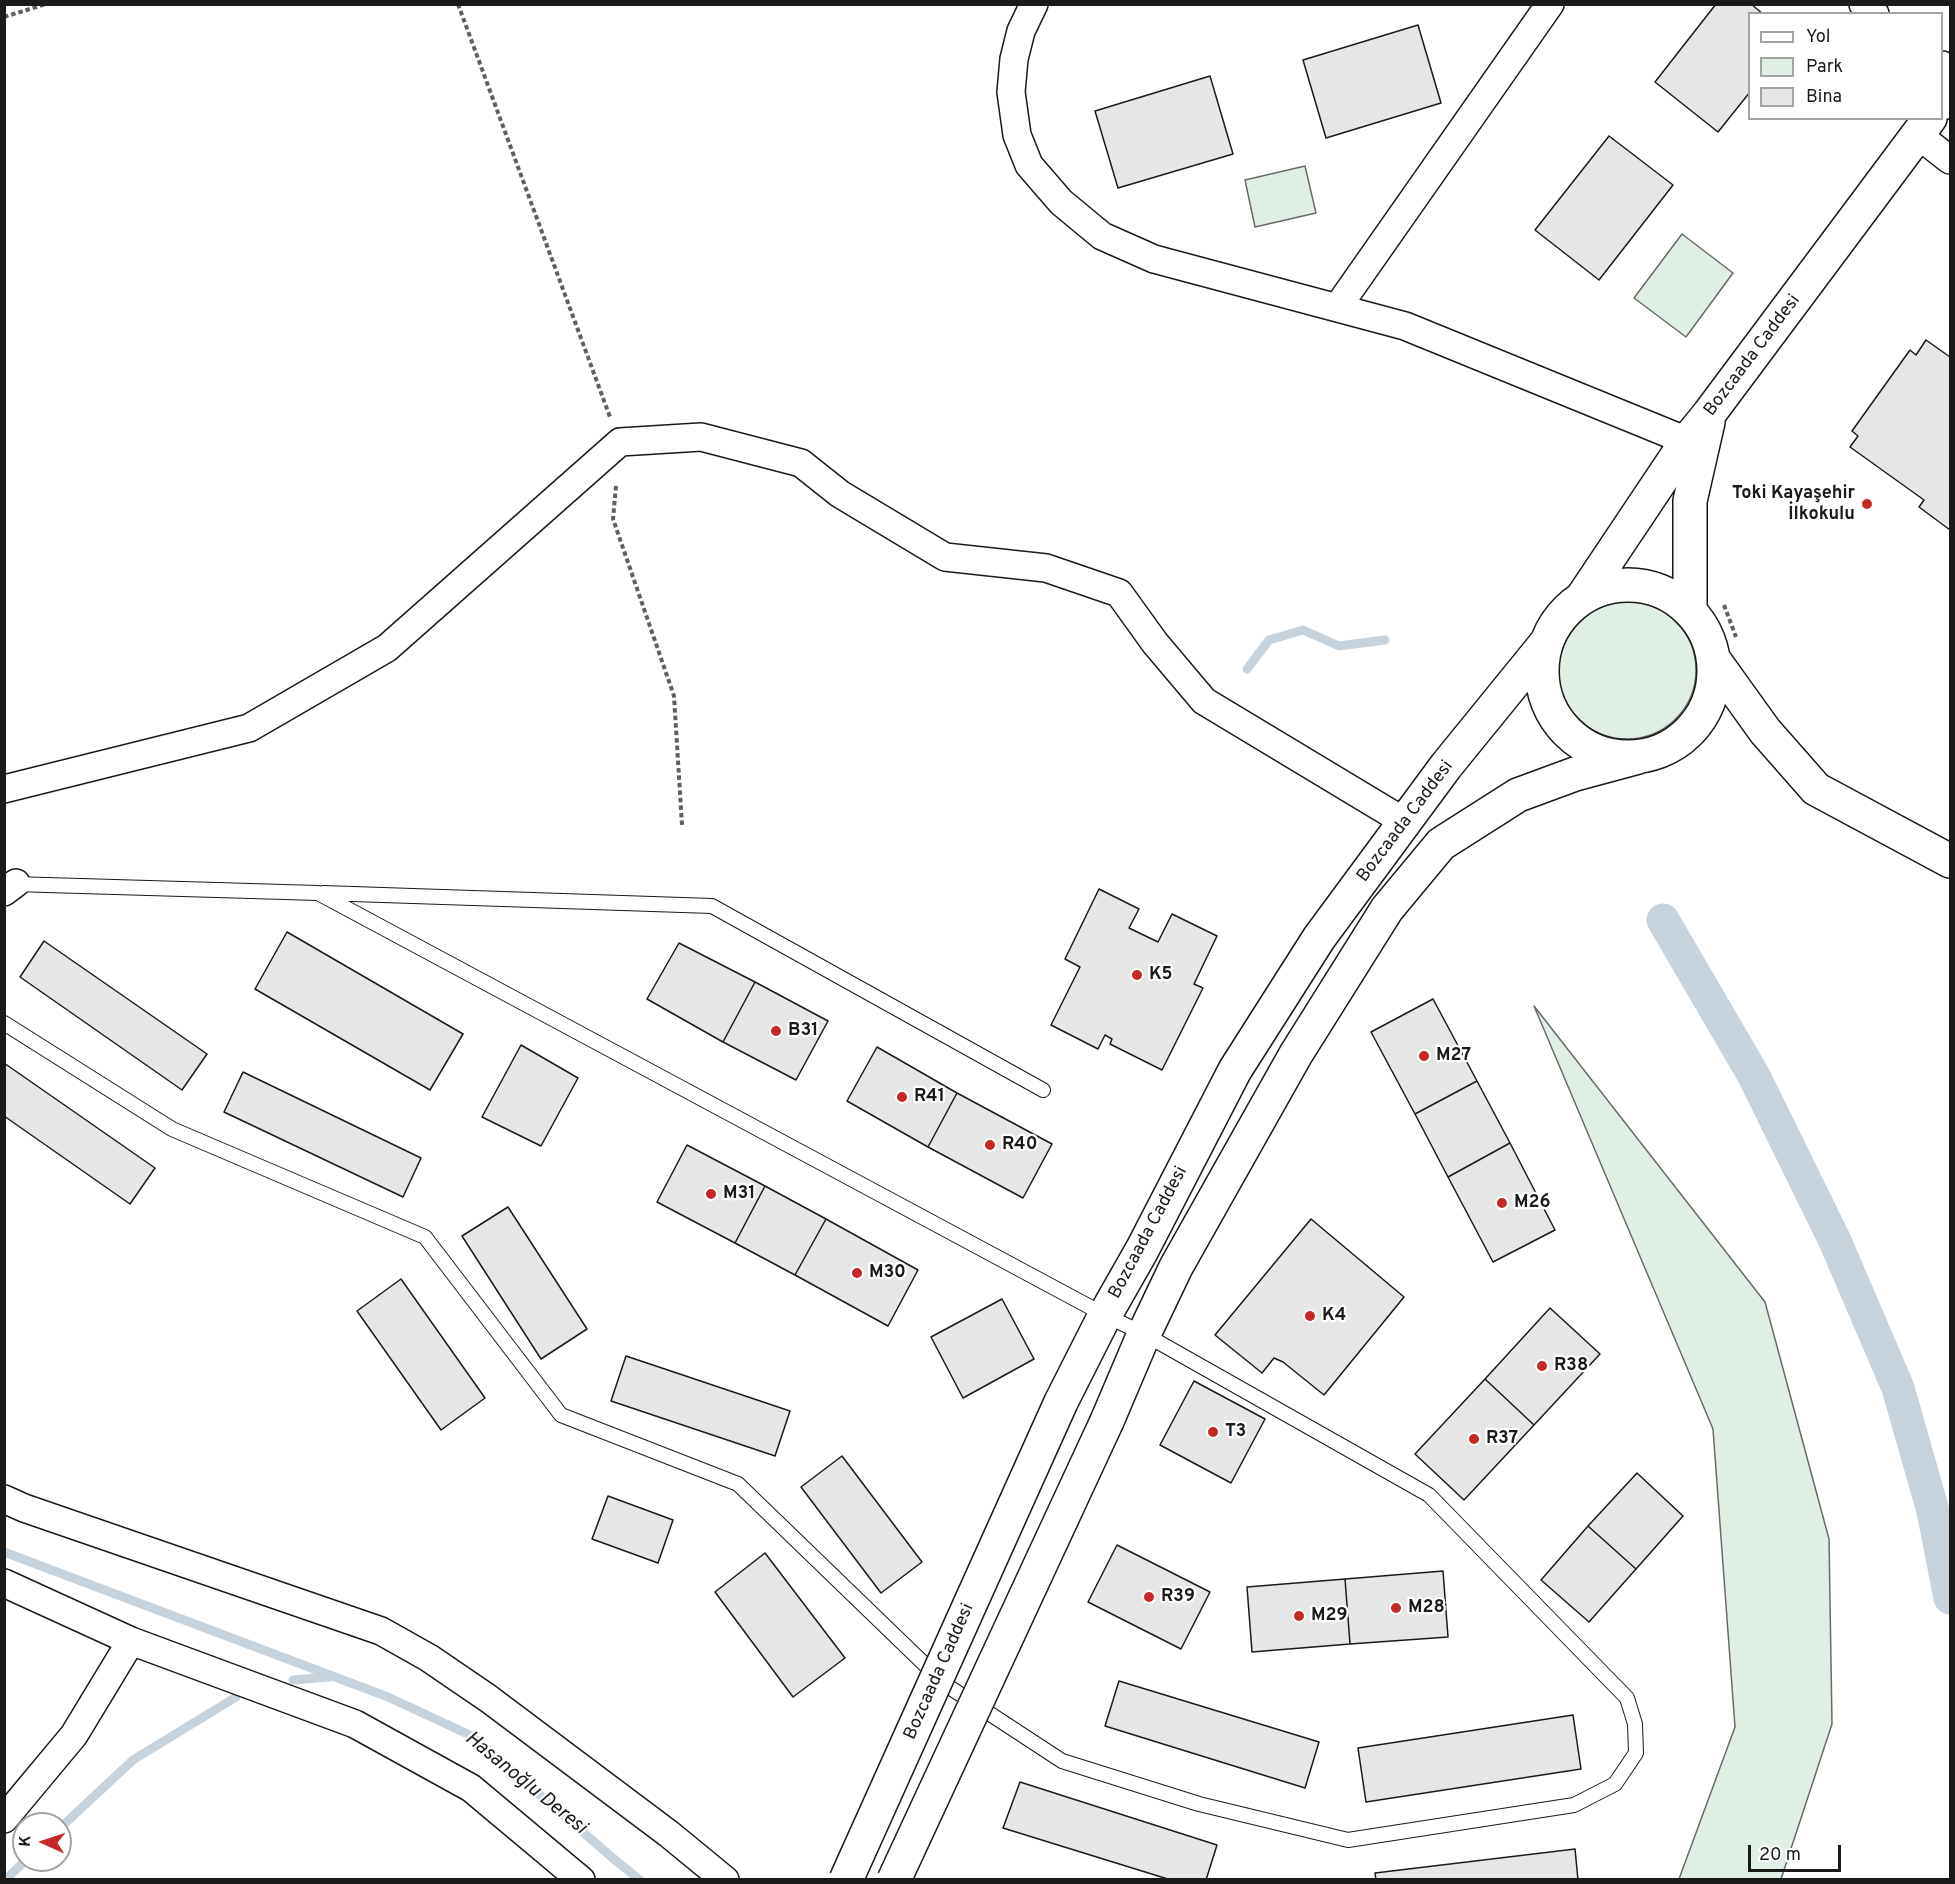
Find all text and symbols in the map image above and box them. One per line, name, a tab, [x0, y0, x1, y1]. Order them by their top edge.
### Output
legend	[1748, 12, 1943, 120]
text: Yol	[1806, 26, 1831, 49]
text: Park	[1806, 56, 1843, 79]
text: Bina	[1806, 86, 1842, 109]
street label: Bozcaada Caddesi	[1700, 291, 1806, 421]
place label: Toki Kayaşehir İlkokulu	[1732, 483, 1855, 526]
marker: Toki Kayaşehir İlkokulu	[1860, 497, 1874, 511]
street label: Bozcaada Caddesi	[1353, 757, 1459, 887]
place label: K5	[1149, 964, 1173, 986]
marker: K5	[1130, 968, 1144, 982]
place label: B31	[788, 1020, 818, 1042]
marker: B31	[769, 1024, 783, 1038]
place label: M27	[1436, 1045, 1471, 1067]
marker: M27	[1417, 1049, 1431, 1063]
place label: R41	[914, 1086, 945, 1108]
marker: R41	[895, 1090, 909, 1104]
place label: R40	[1002, 1134, 1037, 1156]
marker: R40	[983, 1138, 997, 1152]
street label: Bozcaada Caddesi	[1105, 1163, 1193, 1303]
place label: M31	[723, 1183, 756, 1205]
marker: M31	[704, 1187, 718, 1201]
place label: M26	[1514, 1192, 1551, 1214]
marker: M26	[1495, 1196, 1509, 1210]
place label: M30	[869, 1262, 906, 1284]
marker: M30	[850, 1266, 864, 1280]
place label: K4	[1322, 1305, 1346, 1327]
marker: K4	[1303, 1309, 1317, 1323]
place label: R38	[1554, 1355, 1588, 1377]
marker: R38	[1535, 1359, 1549, 1373]
place label: T3	[1225, 1421, 1246, 1443]
marker: T3	[1206, 1425, 1220, 1439]
place label: R37	[1486, 1428, 1518, 1450]
marker: R37	[1467, 1432, 1481, 1446]
place label: R39	[1161, 1586, 1195, 1608]
marker: R39	[1142, 1590, 1156, 1604]
place label: M28	[1408, 1597, 1445, 1619]
street label: Bozcaada Caddesi	[900, 1601, 980, 1743]
marker: M28	[1389, 1601, 1403, 1615]
place label: M29	[1311, 1605, 1348, 1627]
marker: M29	[1292, 1609, 1306, 1623]
water label: Hasanoğlu Deresi	[459, 1727, 591, 1841]
north arrow	[12, 1812, 72, 1872]
scale bar	[1751, 1833, 1844, 1871]
text: K	[16, 1835, 36, 1847]
text: 20 m	[1759, 1844, 1801, 1867]

